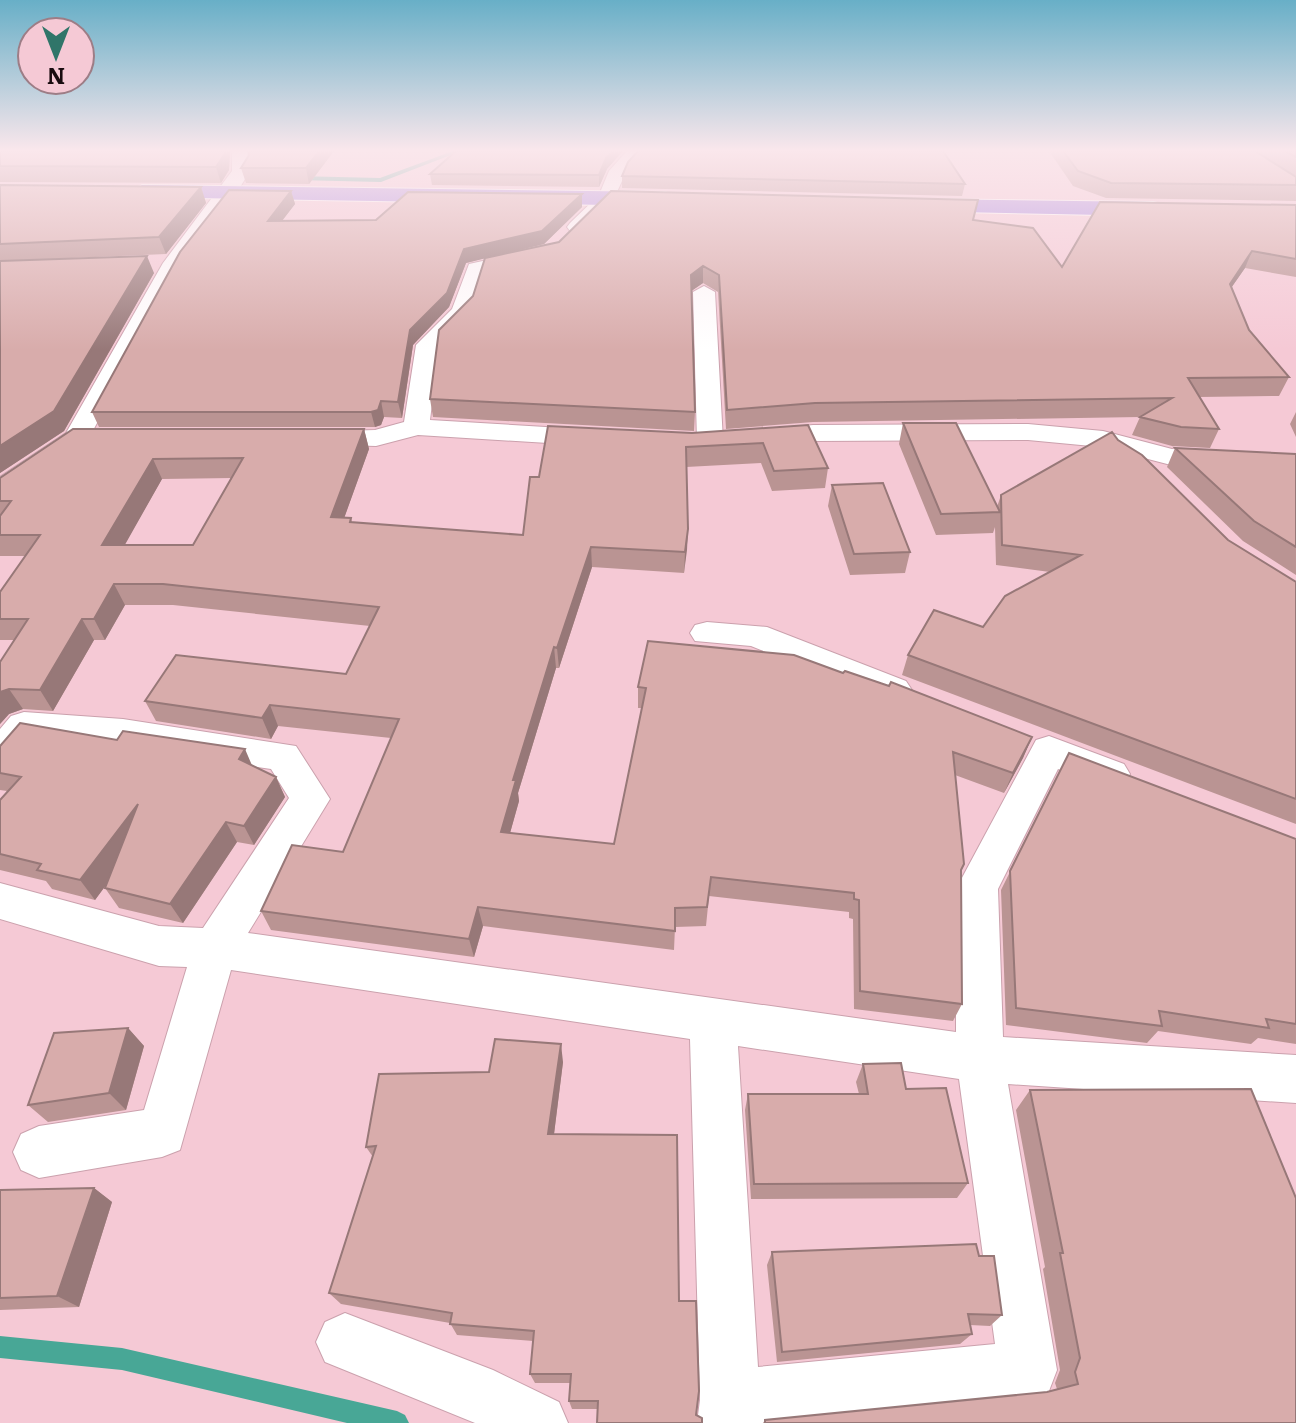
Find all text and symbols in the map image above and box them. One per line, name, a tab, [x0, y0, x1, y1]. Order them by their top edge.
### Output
north arrow	[16, 16, 96, 96]
text: N	[47, 61, 65, 94]

